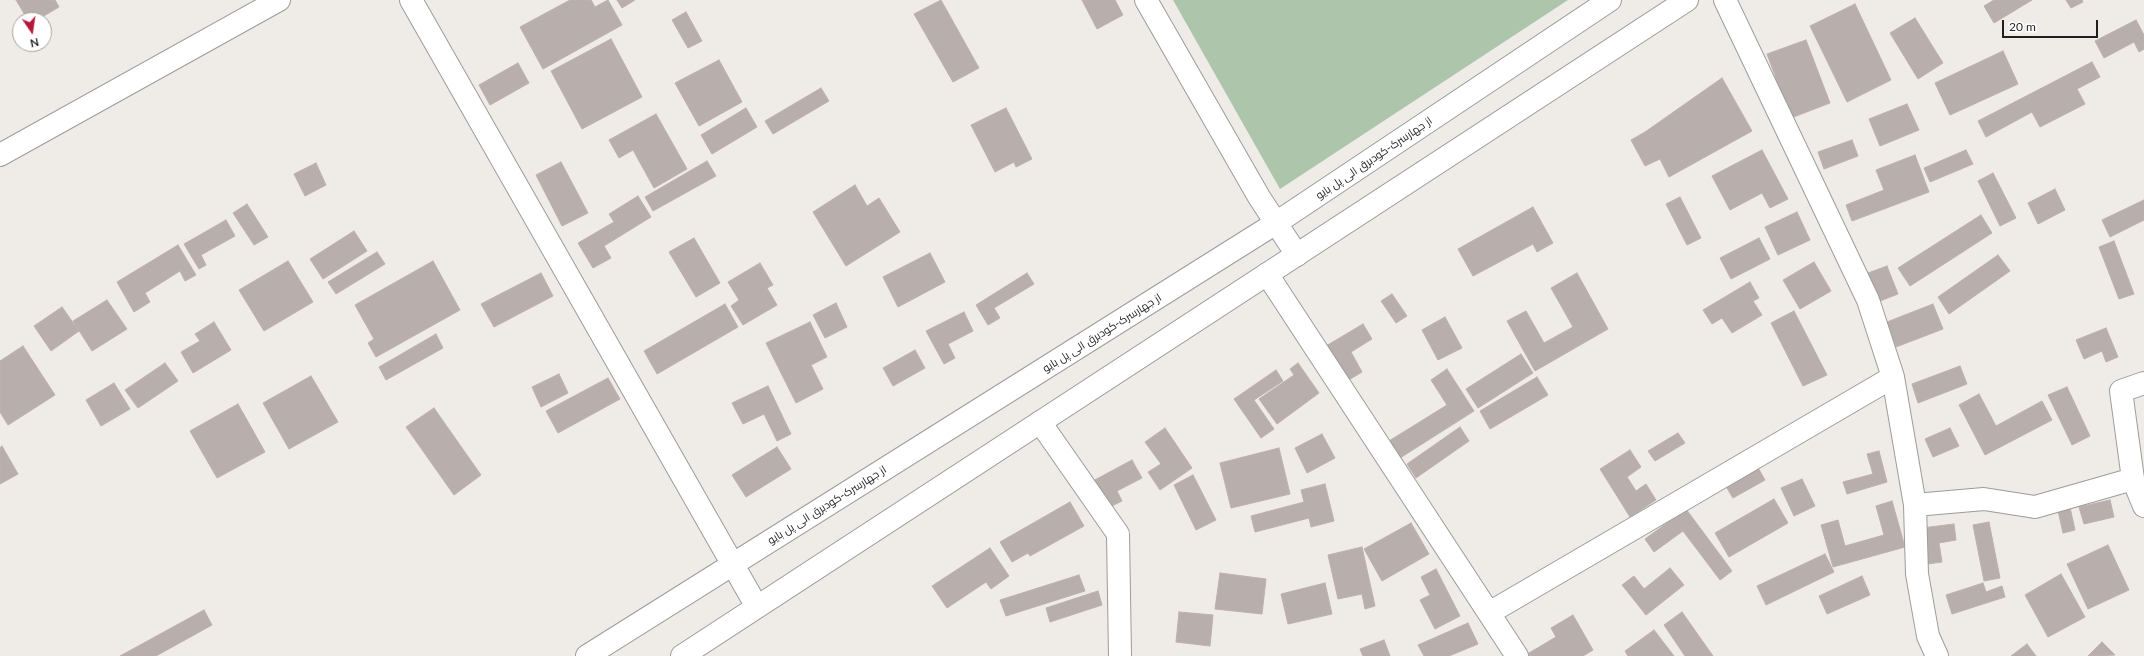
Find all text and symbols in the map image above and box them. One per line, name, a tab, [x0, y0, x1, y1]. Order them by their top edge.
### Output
north arrow	[12, 12, 52, 52]
scale bar	[2004, 12, 2100, 38]
text: 20 m	[2009, 19, 2036, 34]
text: N	[29, 36, 40, 50]
street label: از جهارسرک-کودبرق الی پل بایو	[1313, 114, 1435, 202]
street label: از جهارسرک-کودبرق الی پل بایو	[1040, 291, 1164, 375]
street label: از جهارسرک-کودبرق الی پل بایو	[765, 463, 889, 547]

